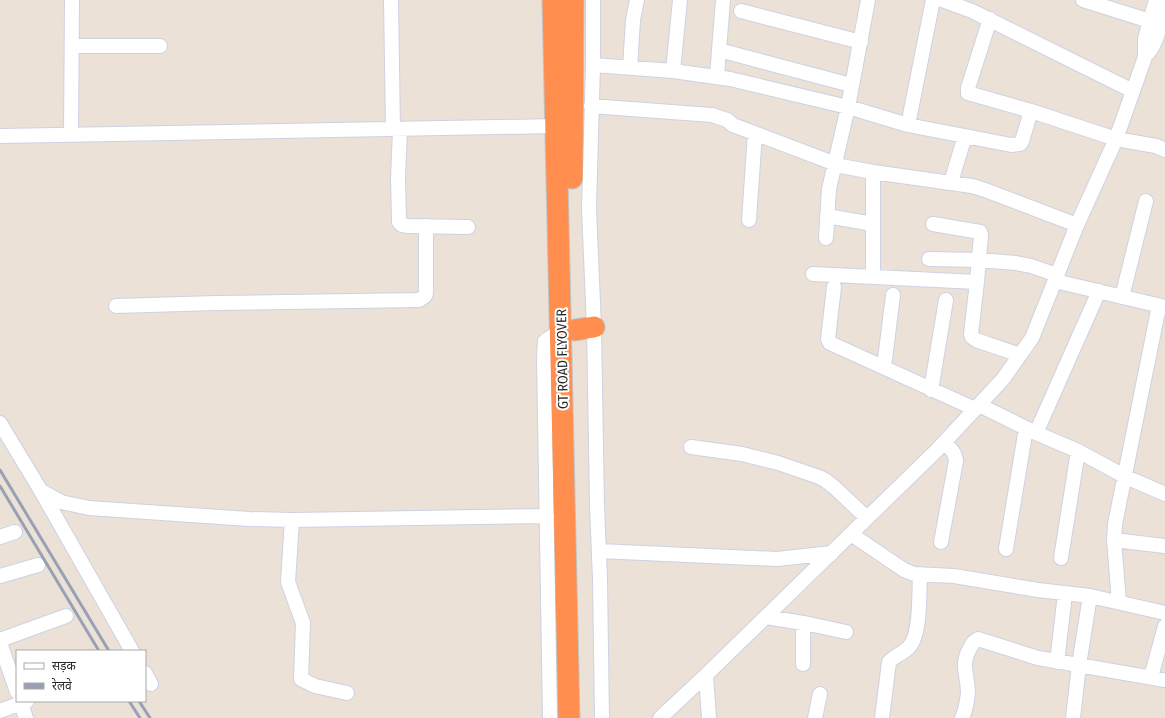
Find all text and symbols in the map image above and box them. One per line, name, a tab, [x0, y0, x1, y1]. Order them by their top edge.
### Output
street label: GT ROAD FLYOVER	[553, 308, 572, 409]
legend	[16, 650, 146, 702]
text: सड़क	[52, 659, 77, 673]
text: रेलवे	[52, 678, 72, 693]

